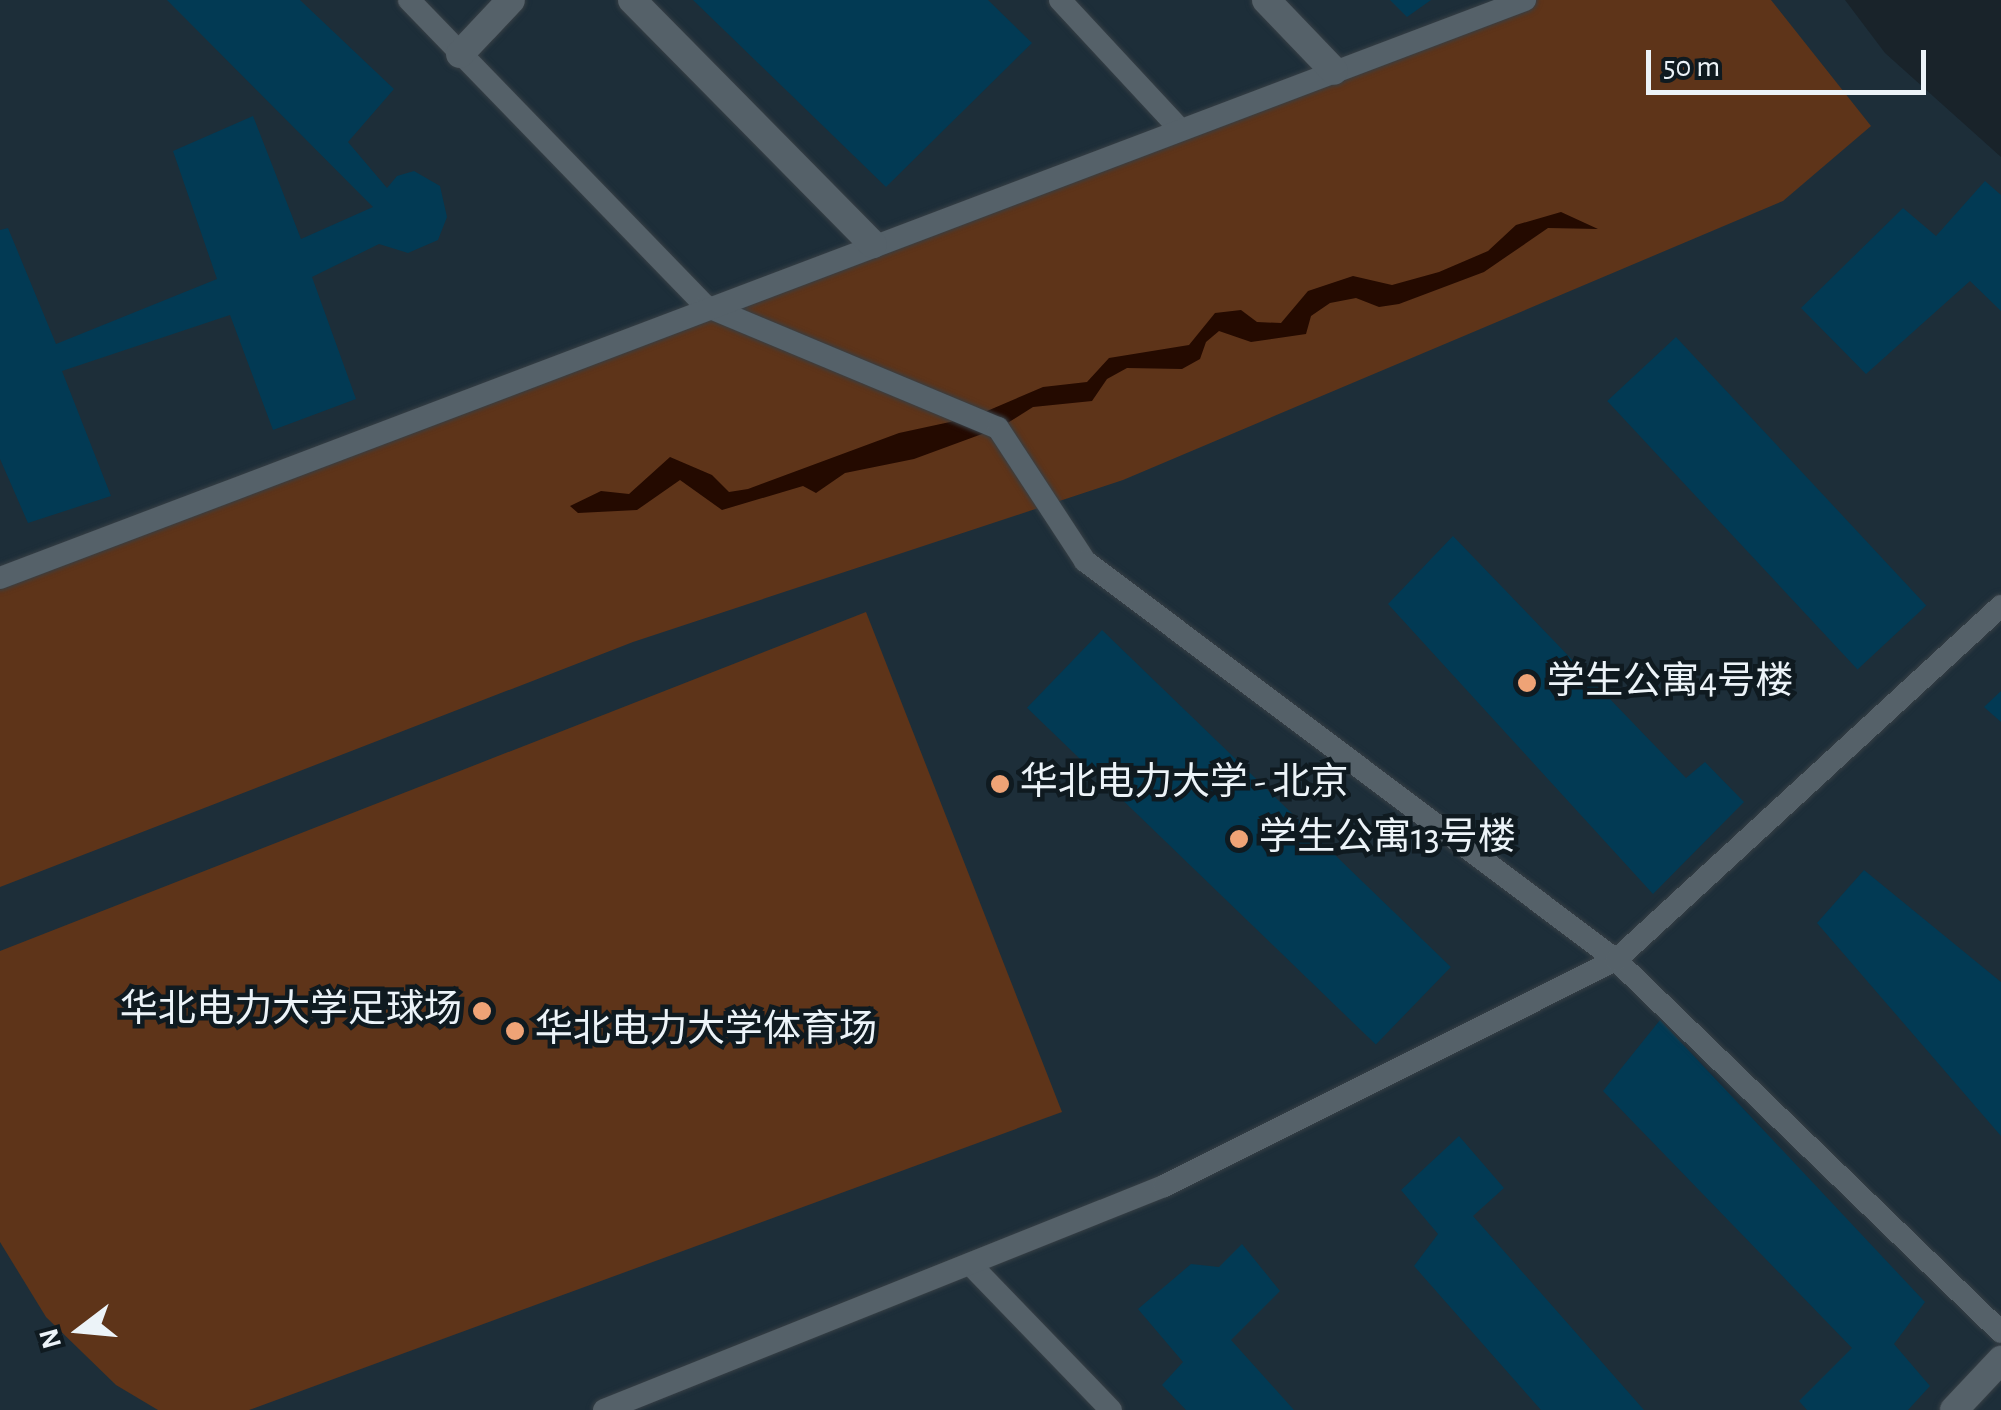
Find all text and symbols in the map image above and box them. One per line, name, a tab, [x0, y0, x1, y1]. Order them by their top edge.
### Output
scale bar	[1651, 30, 1931, 92]
text: 50 m	[1663, 52, 1720, 82]
place label: 学生公寓4号楼	[1547, 660, 1793, 706]
marker: 学生公寓4号楼	[1516, 672, 1538, 694]
place label: 华北电力大学 - 北京	[1020, 761, 1348, 807]
marker: 华北电力大学 - 北京	[989, 773, 1011, 795]
place label: 学生公寓13号楼	[1259, 816, 1516, 862]
marker: 学生公寓13号楼	[1228, 828, 1250, 850]
place label: 华北电力大学足球场	[120, 988, 462, 1034]
marker: 华北电力大学足球场	[471, 1000, 493, 1022]
place label: 华北电力大学体育场	[535, 1008, 877, 1054]
marker: 华北电力大学体育场	[504, 1020, 526, 1042]
north arrow	[30, 1280, 130, 1380]
text: N	[35, 1325, 67, 1351]

